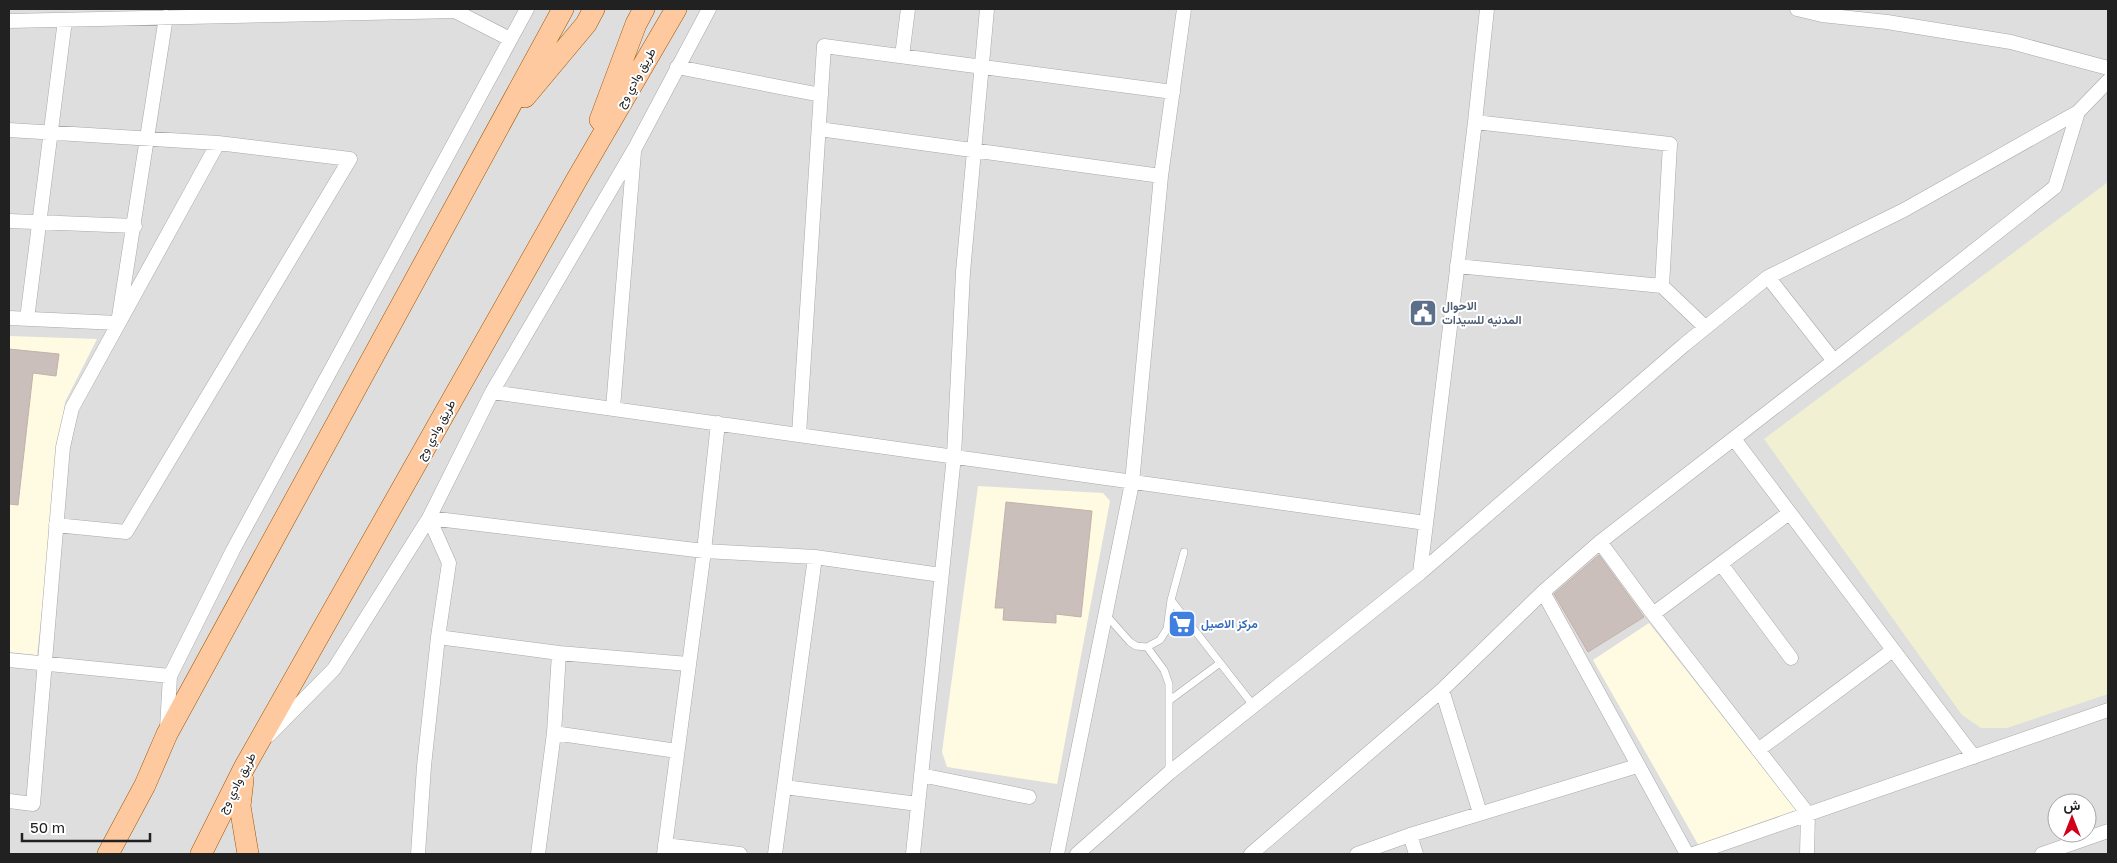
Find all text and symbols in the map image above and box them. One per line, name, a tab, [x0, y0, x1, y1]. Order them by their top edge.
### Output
street label: طريق وادي وج	[612, 45, 662, 112]
public building icon: الاحوال المدنيه للسيدات	[1408, 298, 1438, 328]
place label: الاحوال المدنيه للسيدات	[1442, 298, 1522, 327]
street label: طريق وادي وج	[413, 397, 461, 464]
supermarket icon: مركز الاصيل	[1167, 609, 1197, 639]
place label: مركز الاصيل	[1201, 616, 1258, 632]
street label: طريق وادي وج	[214, 749, 262, 817]
north arrow	[2047, 793, 2097, 843]
text: ش	[2064, 796, 2081, 814]
scale bar	[22, 810, 150, 842]
text: 50 m	[30, 818, 65, 836]

